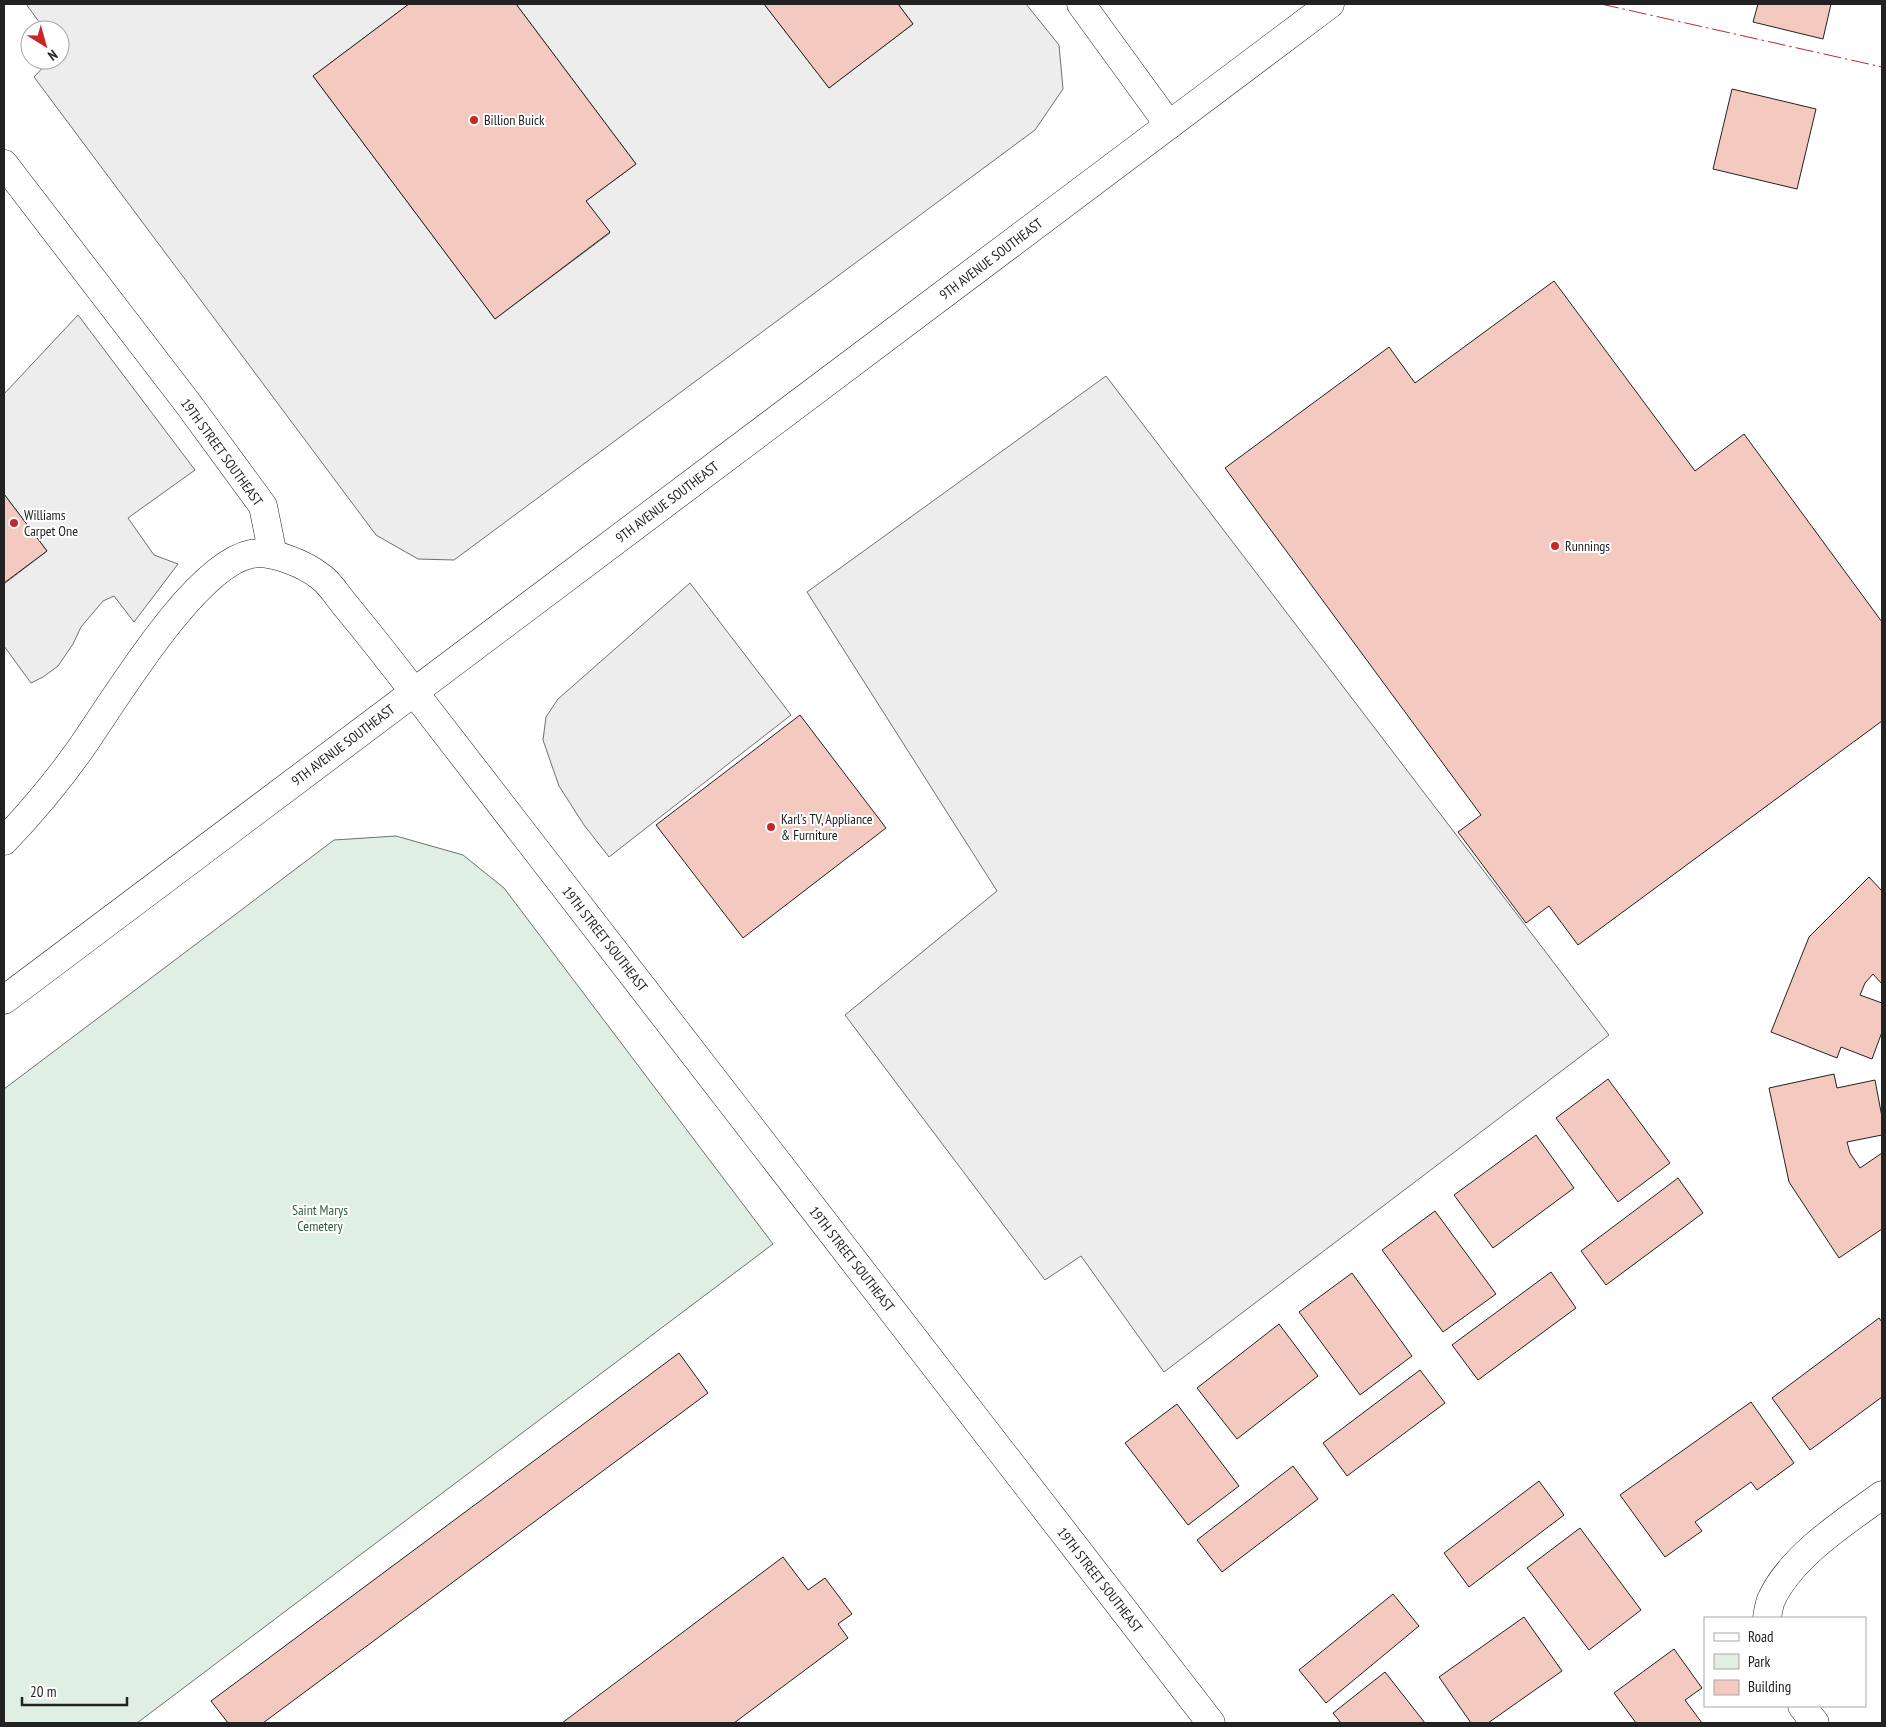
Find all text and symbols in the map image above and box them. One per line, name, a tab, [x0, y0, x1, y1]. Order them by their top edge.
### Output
north arrow	[20, 20, 70, 70]
text: N	[44, 46, 61, 65]
place label: Billion Buick	[484, 111, 545, 129]
marker: Billion Buick	[468, 114, 480, 126]
street label: 9TH AVENUE SOUTHEAST	[936, 214, 1047, 304]
street label: 19TH STREET SOUTHEAST	[177, 395, 268, 510]
street label: 9TH AVENUE SOUTHEAST	[612, 457, 723, 547]
place label: Williams Carpet One	[24, 506, 78, 540]
marker: Williams Carpet One	[8, 517, 20, 529]
place label: Runnings	[1565, 537, 1610, 555]
marker: Runnings	[1549, 540, 1561, 552]
street label: 9TH AVENUE SOUTHEAST	[288, 700, 399, 790]
place label: Karl's TV, Appliance & Furniture	[781, 810, 873, 844]
marker: Karl's TV, Appliance & Furniture	[765, 821, 777, 833]
street label: 19TH STREET SOUTHEAST	[558, 883, 652, 996]
park label: Saint Marys Cemetery	[292, 1201, 348, 1235]
street label: 19TH STREET SOUTHEAST	[805, 1203, 899, 1316]
street label: 19TH STREET SOUTHEAST	[1053, 1524, 1147, 1637]
legend	[1704, 1617, 1866, 1707]
text: Road	[1748, 1627, 1774, 1646]
text: Park	[1748, 1652, 1770, 1671]
scale bar	[22, 1674, 128, 1706]
text: Building	[1748, 1677, 1791, 1696]
text: 20 m	[30, 1682, 56, 1701]

